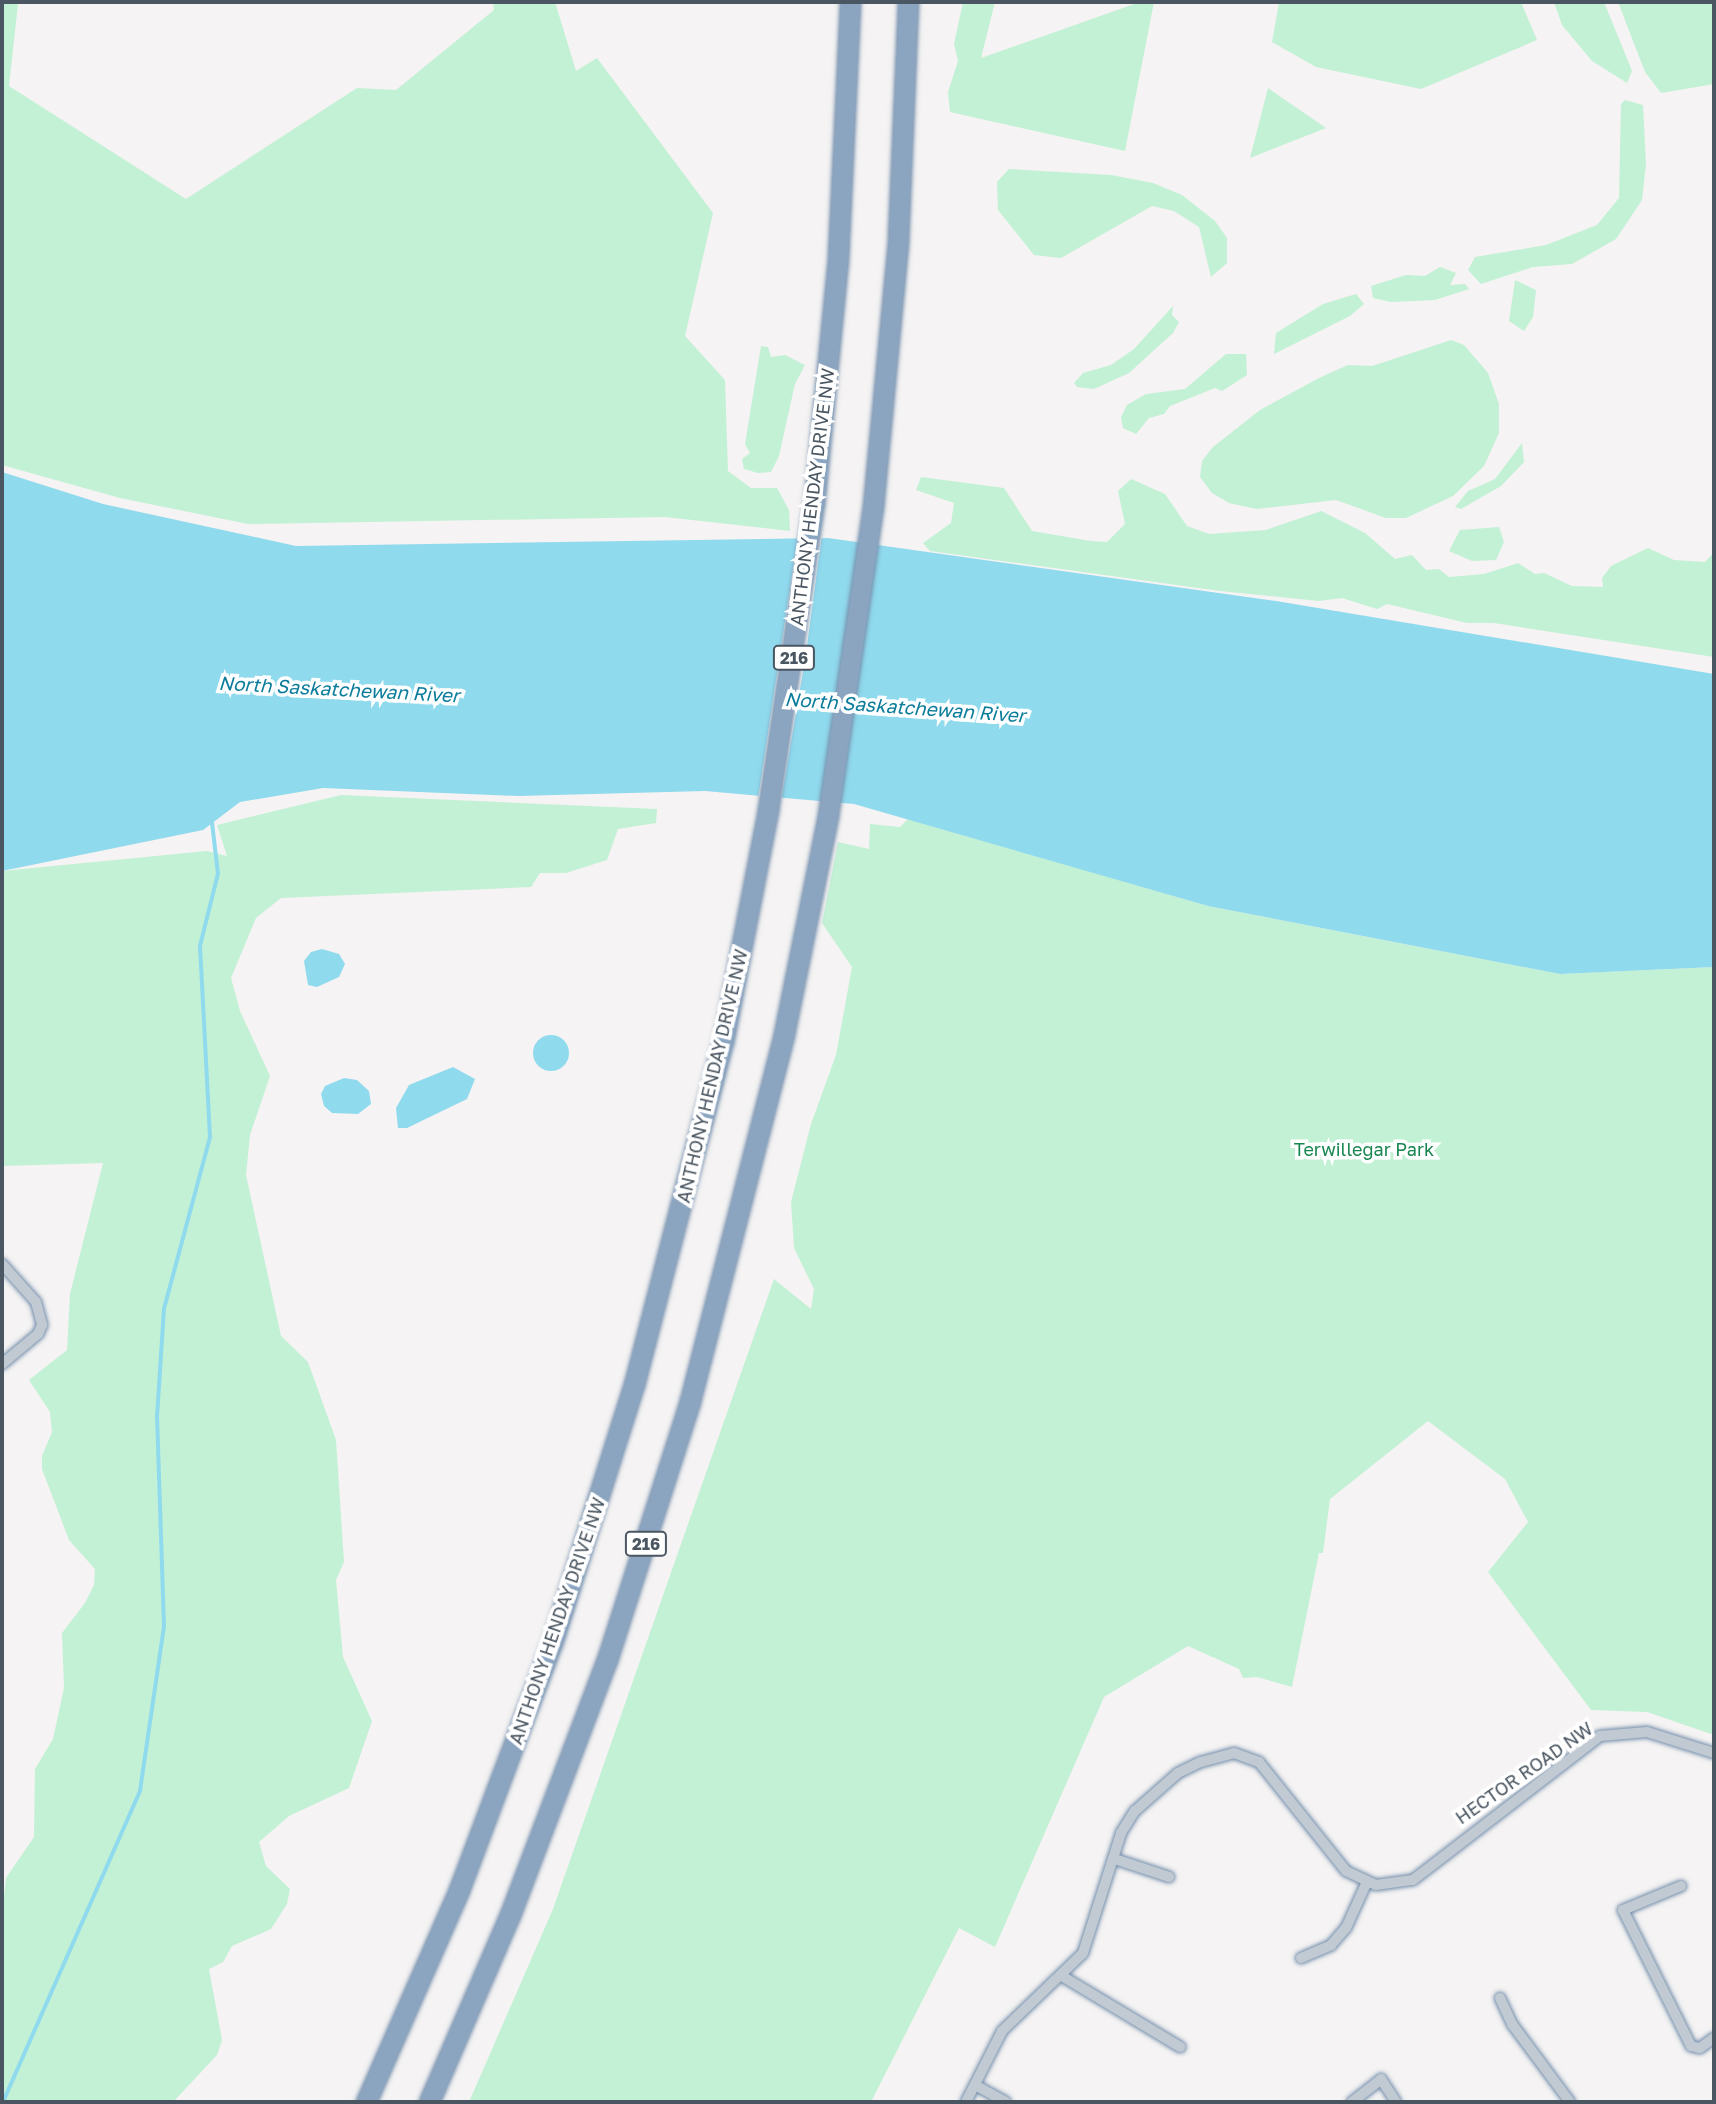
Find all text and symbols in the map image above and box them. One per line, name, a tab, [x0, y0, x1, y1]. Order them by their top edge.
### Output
street label: ANTHONY HENDAY DRIVE NW	[785, 367, 839, 627]
road number: 216	[771, 646, 817, 670]
water label: North Saskatchewan River	[218, 671, 460, 707]
water label: North Saskatchewan River	[784, 687, 1026, 727]
street label: ANTHONY HENDAY DRIVE NW	[672, 947, 752, 1205]
park label: Terwillegar Park	[1294, 1138, 1434, 1160]
street label: ANTHONY HENDAY DRIVE NW	[505, 1495, 609, 1747]
road number: 216	[623, 1532, 669, 1556]
street label: HECTOR ROAD NW	[1451, 1718, 1597, 1828]

